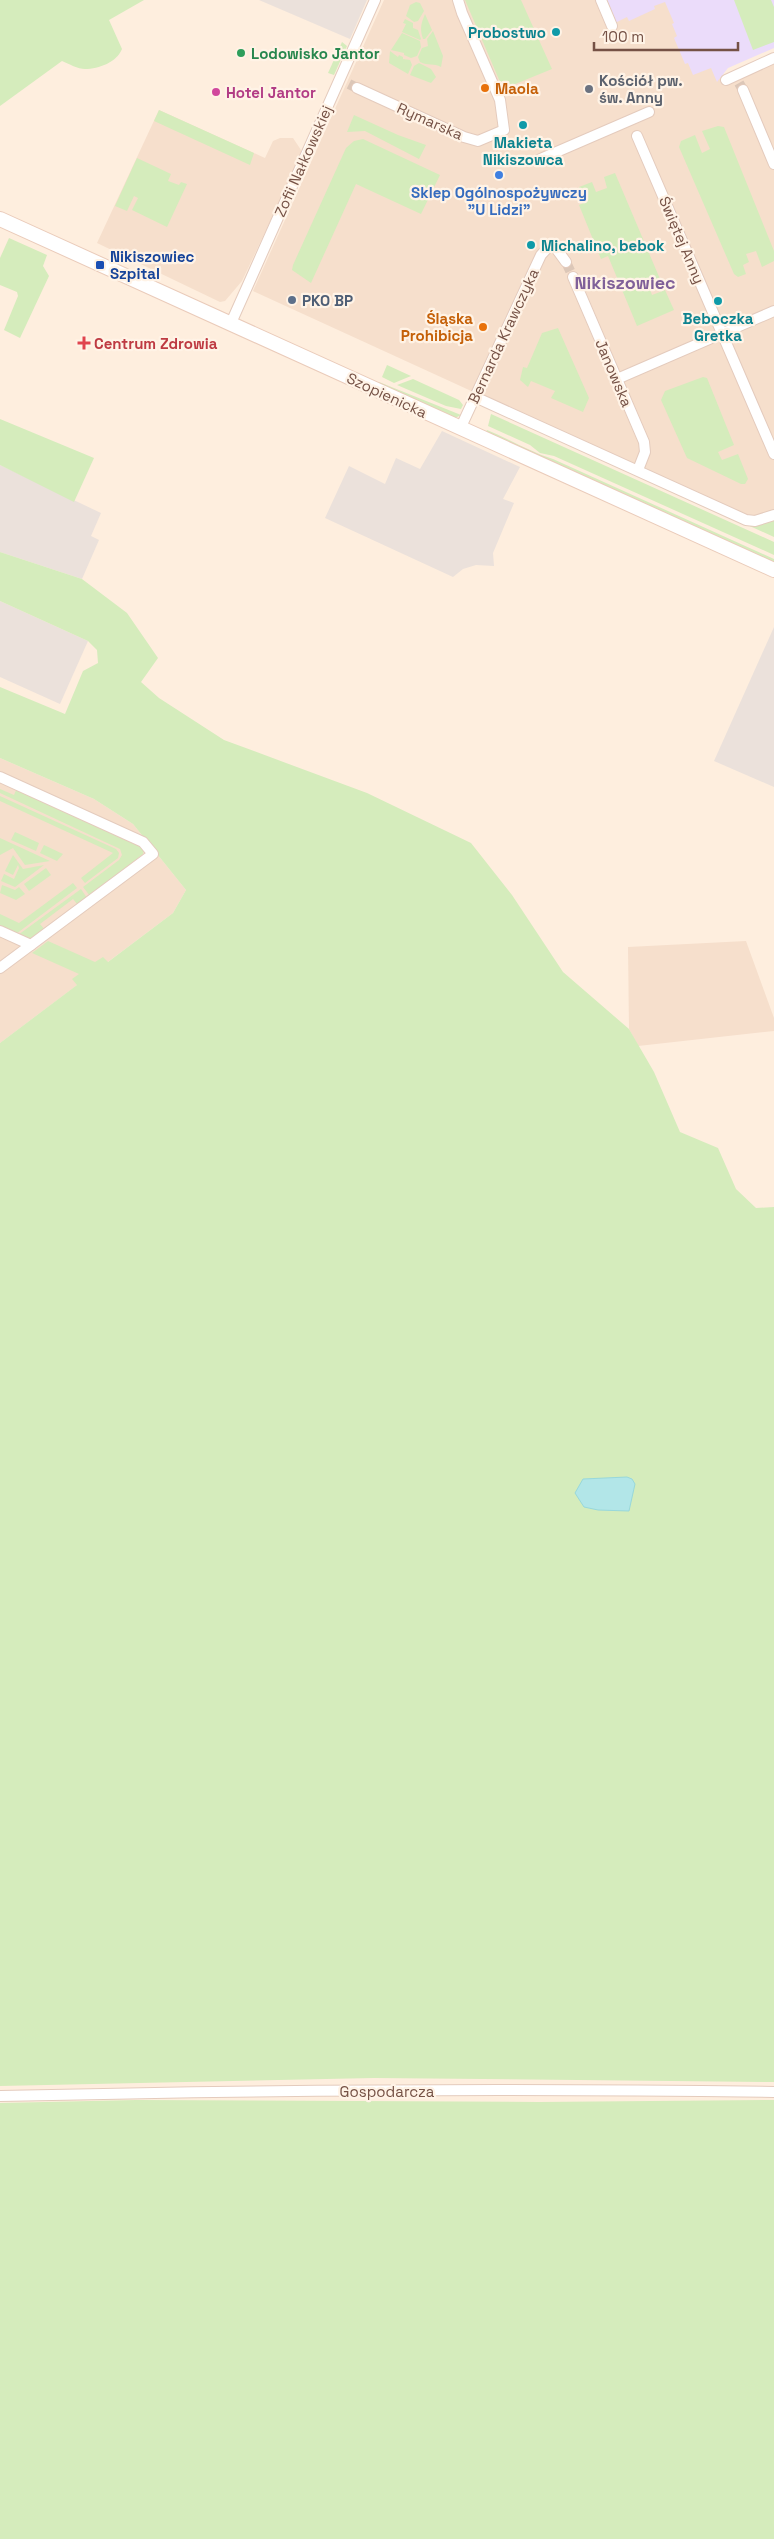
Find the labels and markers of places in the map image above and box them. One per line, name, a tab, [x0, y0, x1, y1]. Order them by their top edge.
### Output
place label: Probostwo	[468, 23, 546, 42]
marker: Probostwo	[550, 26, 562, 38]
place label: Lodowisko Jantor	[251, 44, 380, 63]
marker: Lodowisko Jantor	[235, 47, 247, 59]
place label: Kościół pw. św. Anny	[599, 71, 683, 107]
place label: Maola	[495, 79, 539, 98]
marker: Maola	[479, 82, 491, 94]
place label: Hotel Jantor	[226, 83, 316, 102]
marker: Kościół pw. św. Anny	[583, 83, 595, 95]
marker: Hotel Jantor	[210, 86, 222, 98]
marker: Makieta Nikiszowca	[517, 119, 529, 131]
place label: Makieta Nikiszowca	[483, 133, 563, 169]
marker: Sklep Ogólnospożywczy "U Lidzi"	[493, 169, 505, 181]
place label: Sklep Ogólnospożywczy "U Lidzi"	[411, 183, 587, 219]
place label: Michalino, bebok	[541, 236, 665, 255]
marker: Michalino, bebok	[525, 239, 537, 251]
place label: Nikiszowiec Szpital	[110, 247, 195, 283]
marker: Nikiszowiec Szpital	[94, 259, 106, 271]
place label: PKO BP	[302, 291, 353, 310]
marker: PKO BP	[286, 294, 298, 306]
marker: Beboczka Gretka	[712, 295, 724, 307]
place label: Śląska Prohibicja	[401, 309, 473, 345]
place label: Beboczka Gretka	[683, 309, 754, 345]
marker: Śląska Prohibicja	[477, 321, 489, 333]
place label: Centrum Zdrowia	[94, 334, 218, 353]
marker: Centrum Zdrowia	[78, 337, 90, 349]

